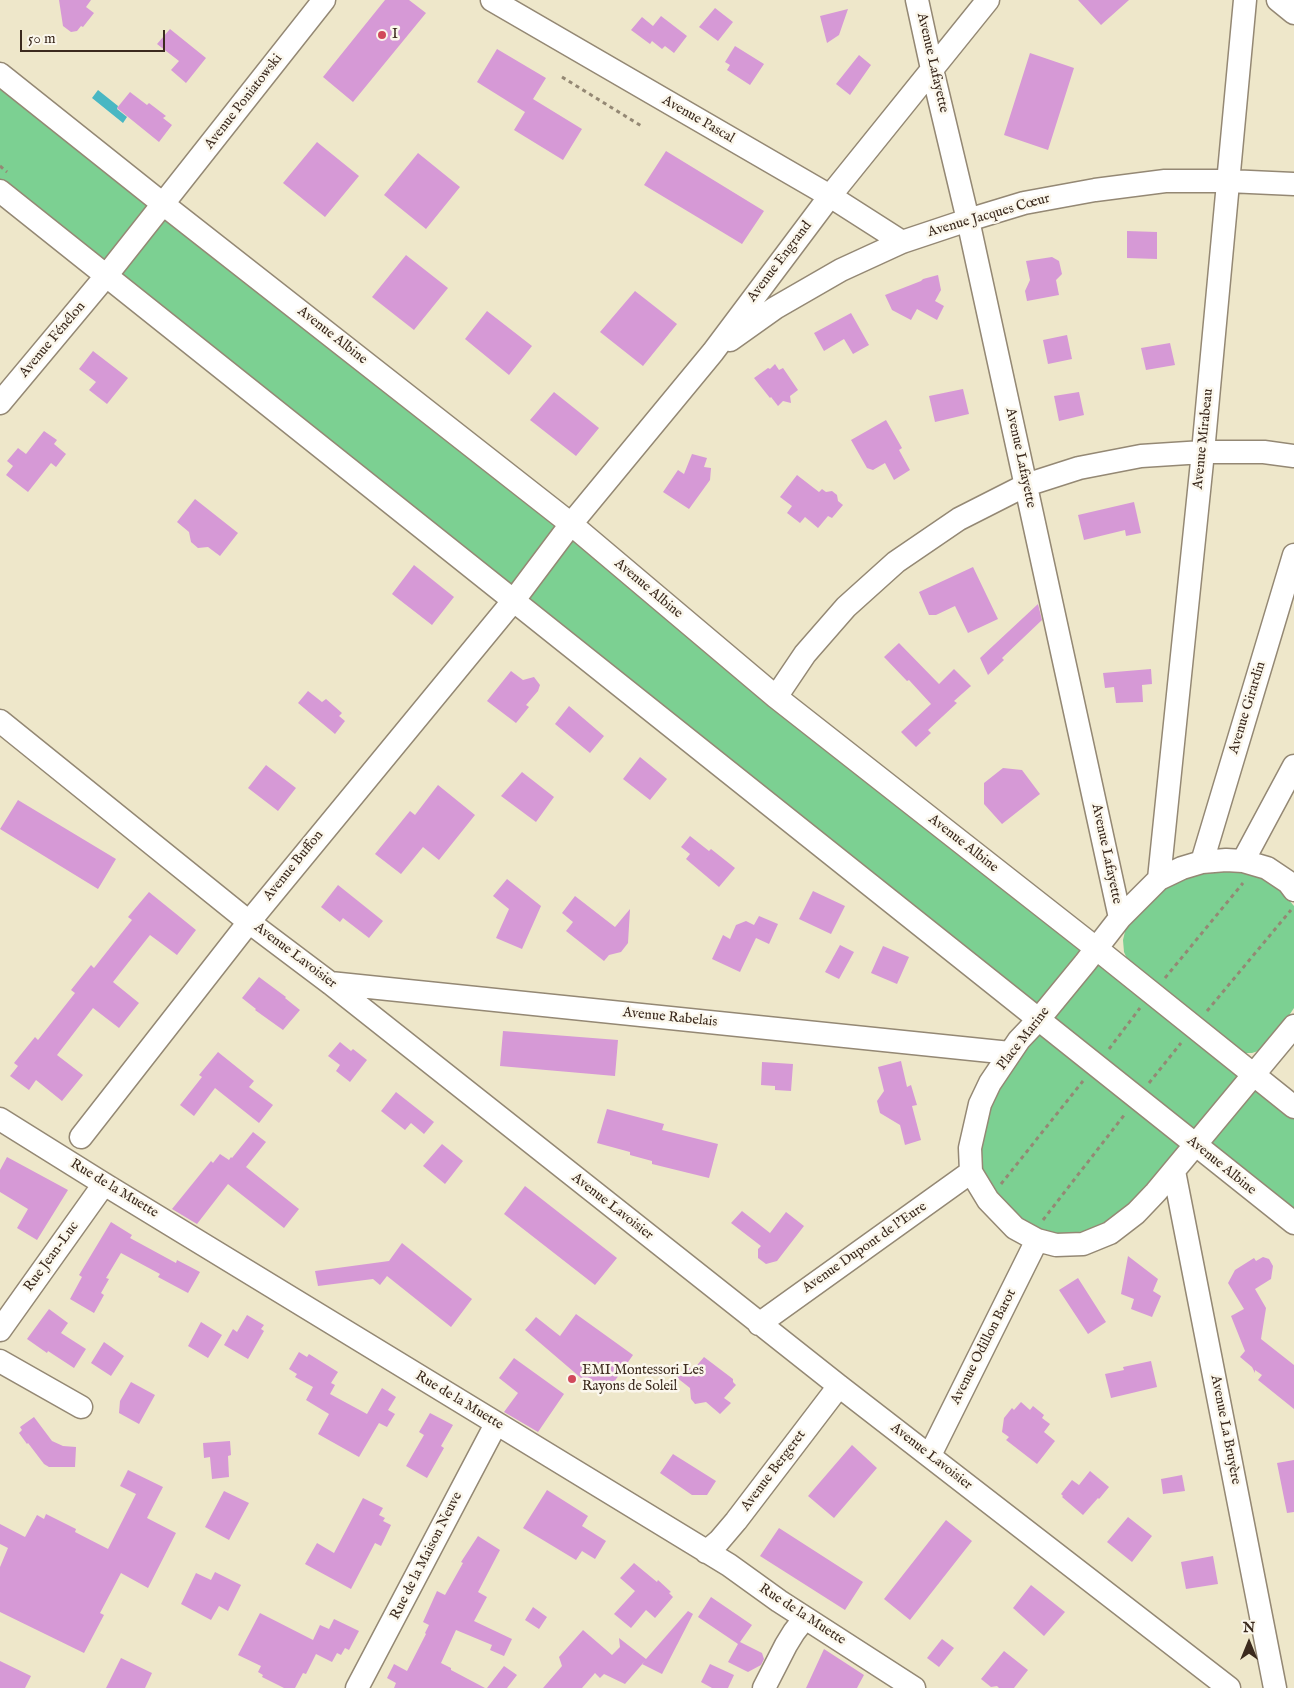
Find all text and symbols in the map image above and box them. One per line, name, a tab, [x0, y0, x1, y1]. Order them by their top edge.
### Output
street label: Avenue Lafayette	[912, 11, 952, 115]
scale bar	[22, 20, 168, 52]
place label: I	[392, 27, 398, 43]
text: 50 m	[28, 29, 56, 48]
marker: I	[376, 29, 388, 41]
street label: Avenue Poniatowski	[202, 51, 286, 153]
street label: Avenue Pascal	[659, 93, 737, 147]
street label: Avenue Jacques Cœur	[926, 191, 1052, 241]
street label: Avenue Engrand	[744, 218, 816, 306]
street label: Avenue Fénélon	[16, 299, 90, 381]
street label: Avenue Albine	[294, 303, 370, 369]
street label: Avenue Mirabeau	[1190, 388, 1218, 490]
street label: Avenue Lafayette	[1001, 406, 1039, 510]
street label: Avenue Albine	[610, 556, 686, 622]
street label: Avenue Girardin	[1226, 660, 1270, 756]
street label: Avenue Lafayette	[1087, 802, 1125, 906]
street label: Avenue Albine	[925, 811, 1001, 877]
street label: Avenue Buffon	[261, 827, 327, 905]
street label: Avenue Lavoisier	[250, 919, 340, 993]
street label: Place Marine	[994, 1004, 1054, 1074]
street label: Avenue Rabelais	[622, 1005, 718, 1031]
street label: Avenue Albine	[1183, 1133, 1259, 1199]
street label: Rue de la Muette	[67, 1156, 161, 1222]
street label: Avenue Lavoisier	[568, 1170, 656, 1244]
street label: Avenue Dupont de l'Eure	[800, 1199, 930, 1297]
street label: Rue Jean-Luc	[21, 1219, 83, 1295]
street label: Avenue Odillon Barot	[948, 1287, 1020, 1407]
place label: EMI Montessori Les Rayons de Soleil	[582, 1363, 704, 1395]
street label: Rue de la Muette	[412, 1368, 506, 1434]
marker: EMI Montessori Les Rayons de Soleil	[566, 1373, 578, 1385]
street label: Avenue La Bruyère	[1206, 1374, 1244, 1486]
street label: Avenue Lavoisier	[887, 1420, 975, 1494]
street label: Avenue Bergeret	[738, 1427, 810, 1515]
street label: Rue de la Maison Neuve	[387, 1489, 467, 1623]
street label: Rue de la Muette	[756, 1581, 848, 1649]
north arrow	[1224, 1618, 1274, 1668]
text: N	[1243, 1619, 1255, 1637]

